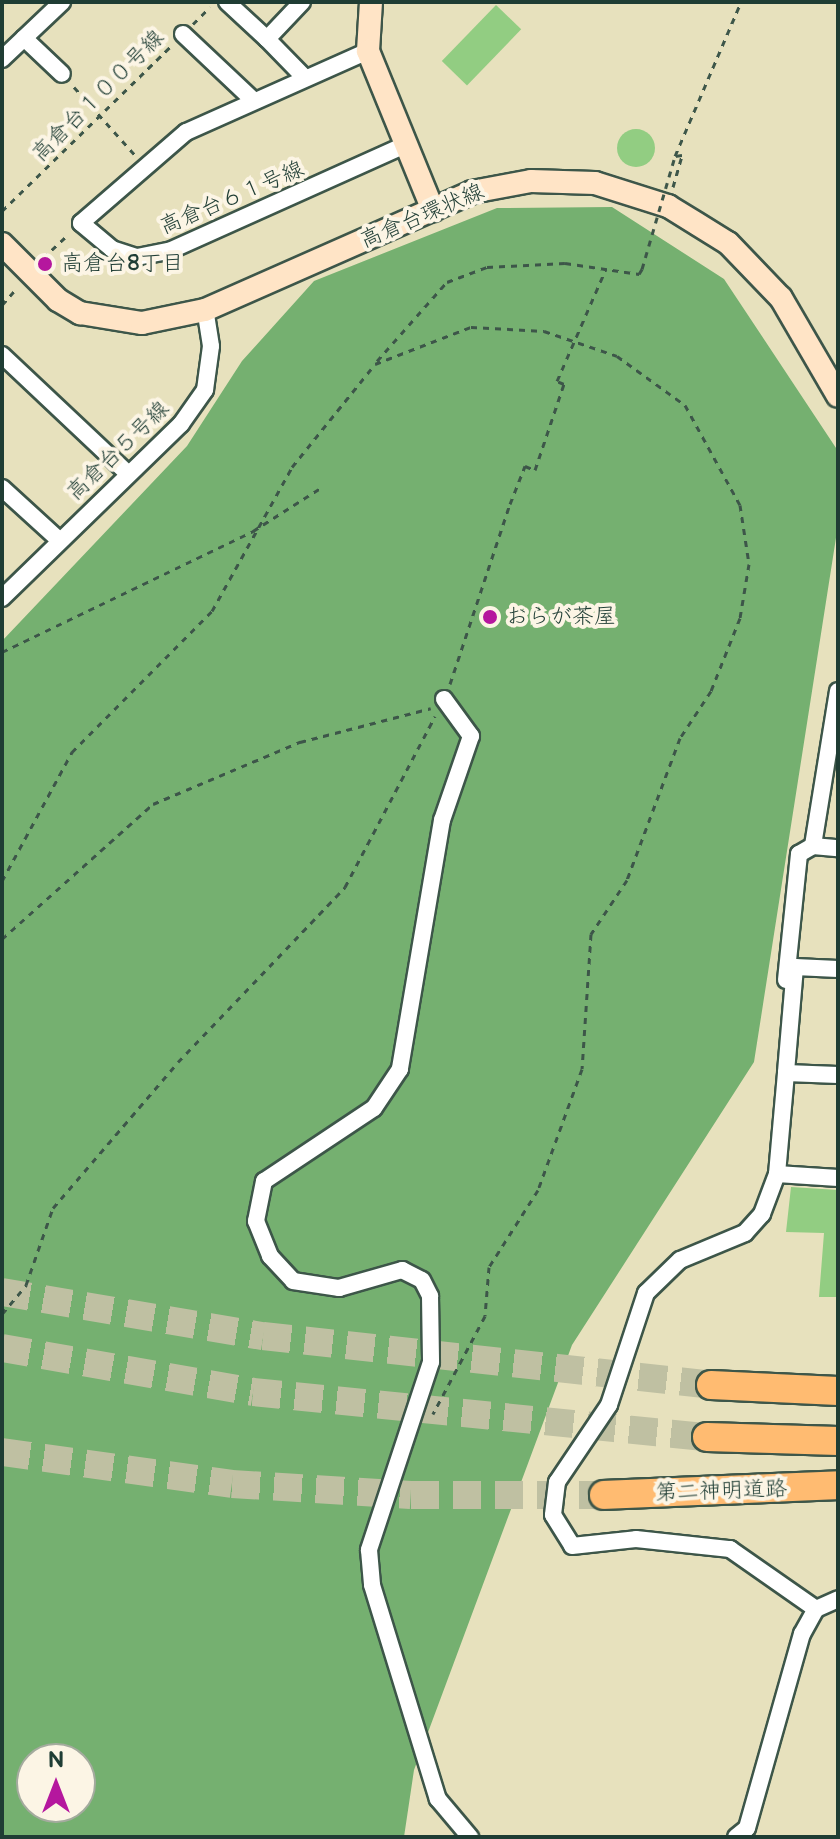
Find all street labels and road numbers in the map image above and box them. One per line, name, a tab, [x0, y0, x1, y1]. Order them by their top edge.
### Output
street label: 高倉台１００号線	[26, 24, 170, 168]
street label: 高倉台６１号線	[156, 156, 308, 240]
street label: 高倉台環状線	[356, 178, 488, 254]
street label: 高倉台５号線	[61, 396, 175, 506]
street label: 第二神明道路	[655, 1476, 787, 1506]

